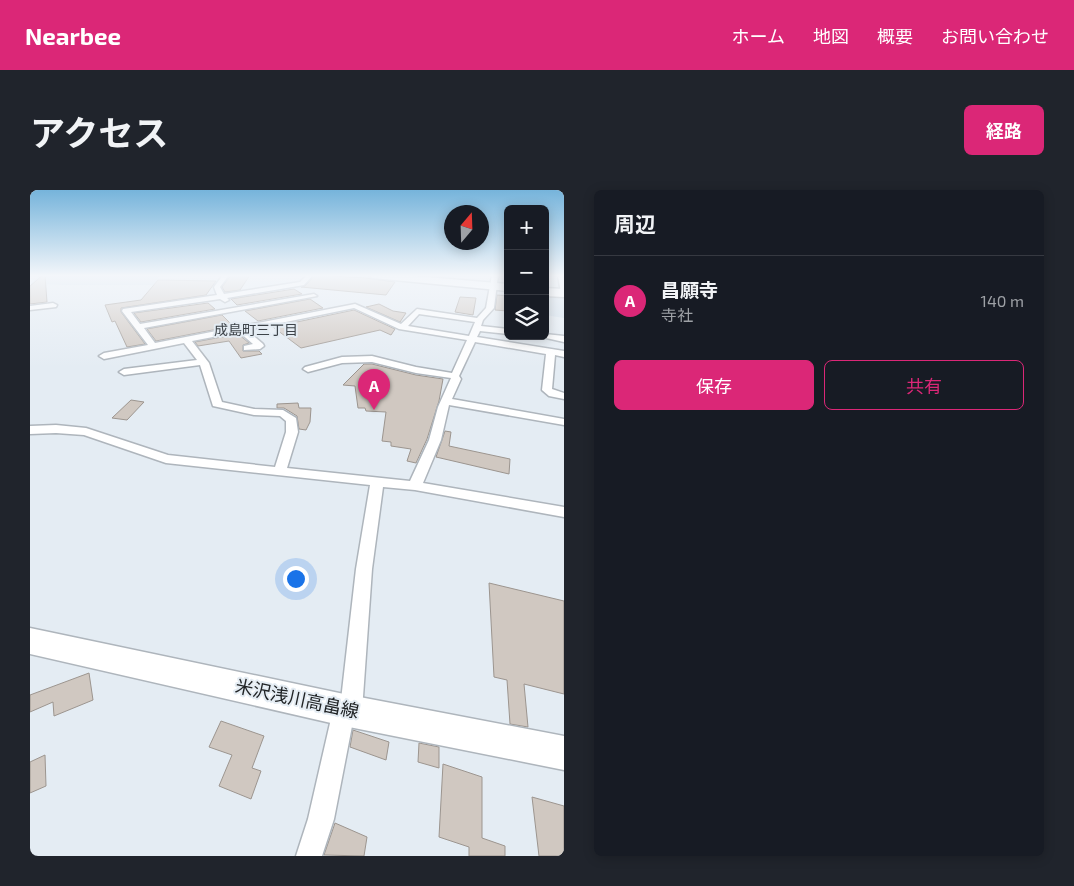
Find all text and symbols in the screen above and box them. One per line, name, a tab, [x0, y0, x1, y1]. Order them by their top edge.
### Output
text: Nearbee	[25, 21, 121, 50]
text: ホーム	[732, 25, 785, 47]
text: 地図	[813, 25, 849, 47]
text: 概要	[877, 25, 913, 47]
text: お問い合わせ	[941, 25, 1049, 47]
button: 経路	[964, 105, 1044, 155]
text: アクセス	[30, 111, 168, 153]
north arrow	[444, 205, 489, 250]
map controls	[504, 205, 549, 340]
button: +	[504, 205, 549, 250]
text: 周辺	[614, 211, 656, 236]
button: −	[504, 250, 549, 295]
text: 昌願寺	[661, 278, 718, 301]
text: A	[625, 291, 635, 310]
text: 140 m	[981, 291, 1024, 310]
button: layers	[504, 295, 549, 340]
text: 寺社	[661, 305, 693, 324]
district label: 成島町三丁目	[214, 321, 298, 338]
button: 保存	[614, 360, 814, 410]
button: 共有	[824, 360, 1024, 410]
pin: A	[358, 369, 390, 410]
your location	[283, 566, 309, 592]
street label: 米沢浅川高畠線	[233, 674, 361, 722]

